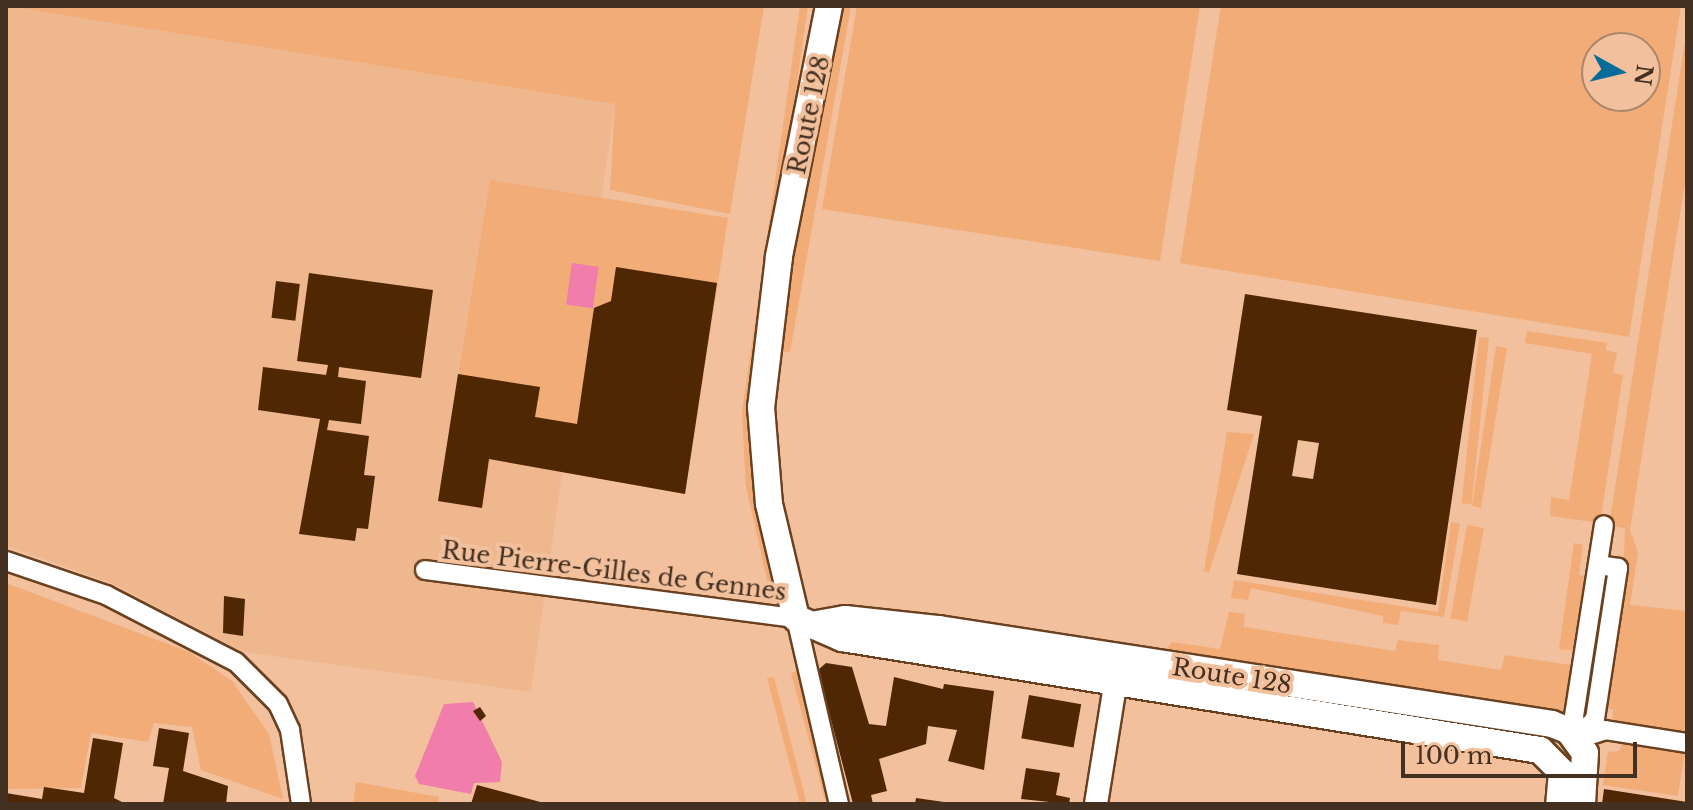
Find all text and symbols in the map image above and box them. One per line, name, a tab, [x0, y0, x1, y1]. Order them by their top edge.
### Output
north arrow	[1581, 32, 1661, 112]
street label: Route 128	[782, 53, 836, 177]
text: N	[1628, 63, 1658, 87]
street label: Rue Pierre-Gilles de Gennes	[440, 536, 788, 606]
street label: Route 128	[1170, 652, 1294, 700]
scale bar	[1405, 726, 1641, 776]
text: 100 m	[1415, 741, 1493, 770]

